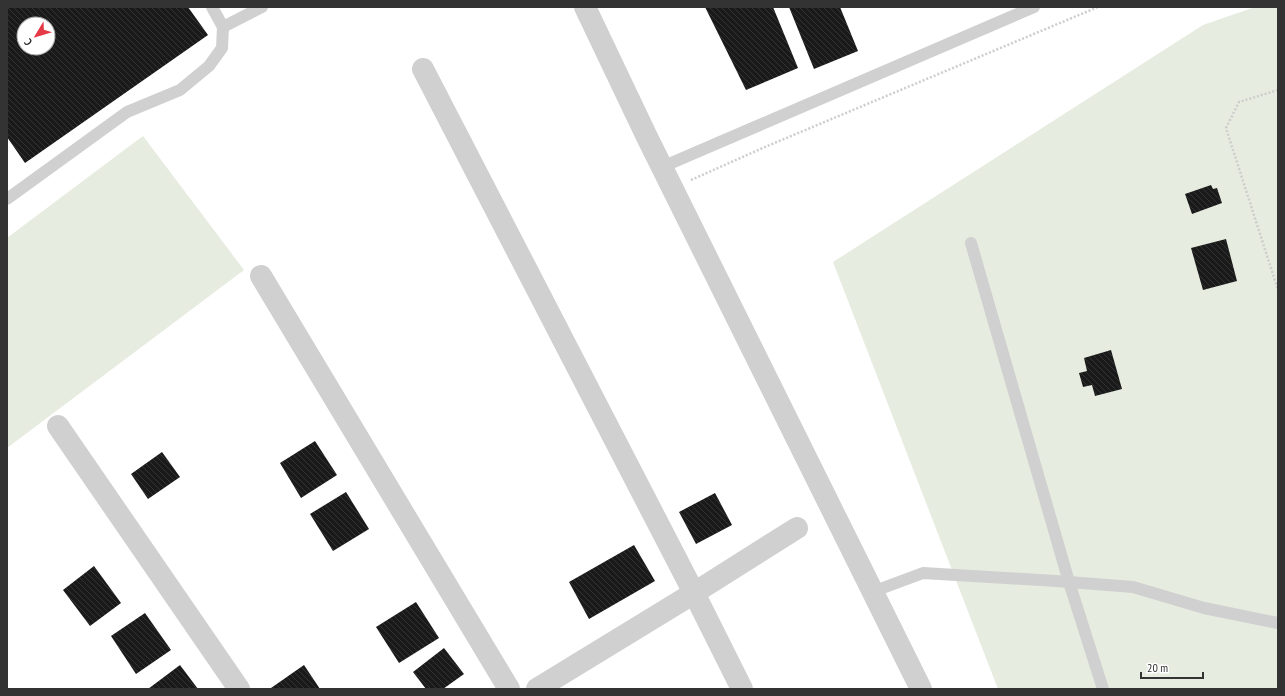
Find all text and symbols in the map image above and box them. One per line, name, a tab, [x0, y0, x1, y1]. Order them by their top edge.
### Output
north arrow	[16, 16, 56, 56]
text: С	[21, 36, 35, 48]
scale bar	[1141, 654, 1203, 680]
text: 20 m	[1147, 660, 1168, 675]

